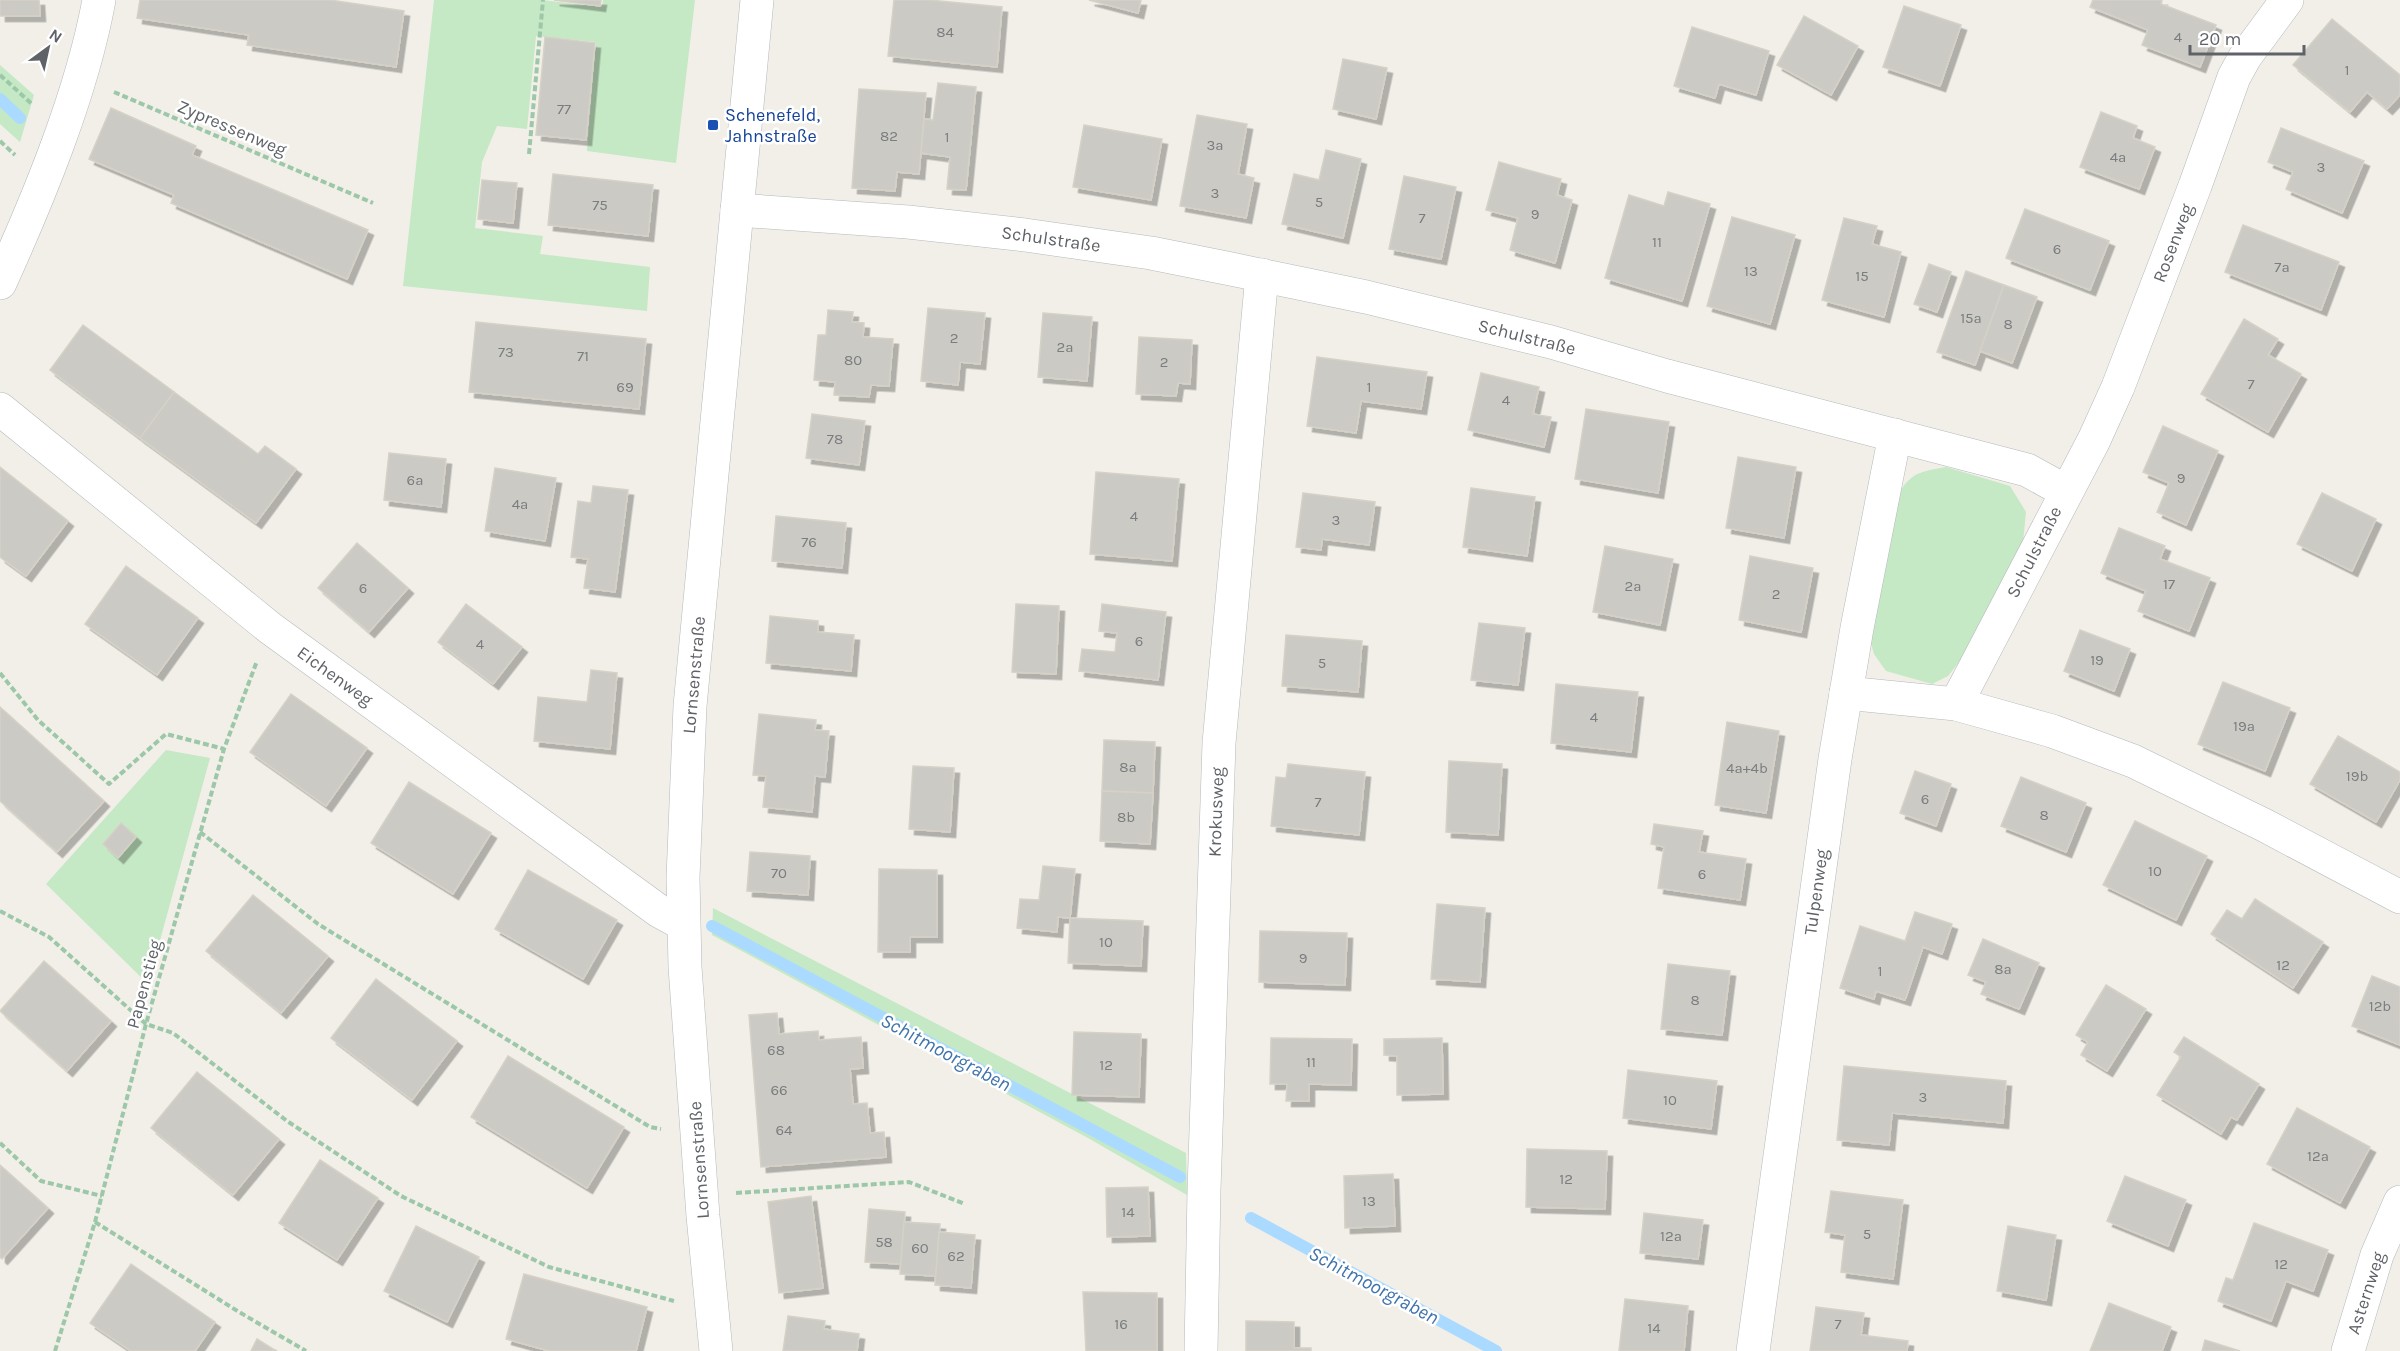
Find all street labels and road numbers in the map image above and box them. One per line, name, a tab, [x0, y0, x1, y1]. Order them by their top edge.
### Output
street label: Zypressenweg	[174, 95, 290, 161]
street label: Rosenweg	[2148, 200, 2198, 286]
street label: Schulstraße	[1000, 221, 1102, 257]
street label: Schulstraße	[1476, 314, 1578, 360]
street label: Schulstraße	[2002, 502, 2066, 602]
street label: Lornsenstraße	[678, 615, 710, 735]
street label: Eichenweg	[293, 641, 377, 711]
street label: Krokusweg	[1203, 767, 1229, 857]
street label: Tulpenweg	[1799, 848, 1833, 936]
street label: Papenstieg	[122, 937, 166, 1031]
street label: Lornsenstraße	[684, 1100, 714, 1220]
street label: Asternweg	[2342, 1249, 2390, 1337]

